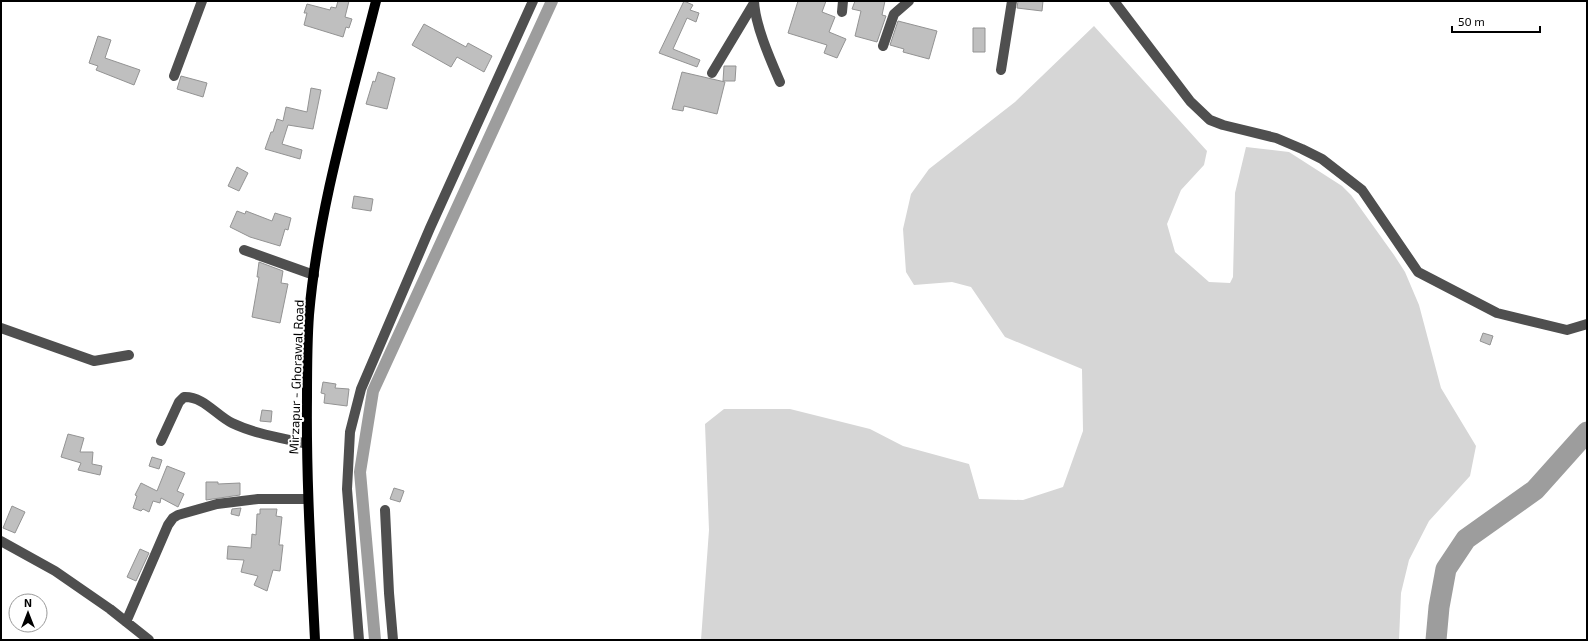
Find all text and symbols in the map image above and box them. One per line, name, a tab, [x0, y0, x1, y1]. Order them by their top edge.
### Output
scale bar	[1452, 8, 1540, 34]
text: 50 m	[1458, 14, 1485, 28]
street label: Mirzapur - Ghorawal Road	[285, 299, 307, 455]
north arrow	[8, 593, 48, 633]
text: N	[24, 596, 32, 609]

